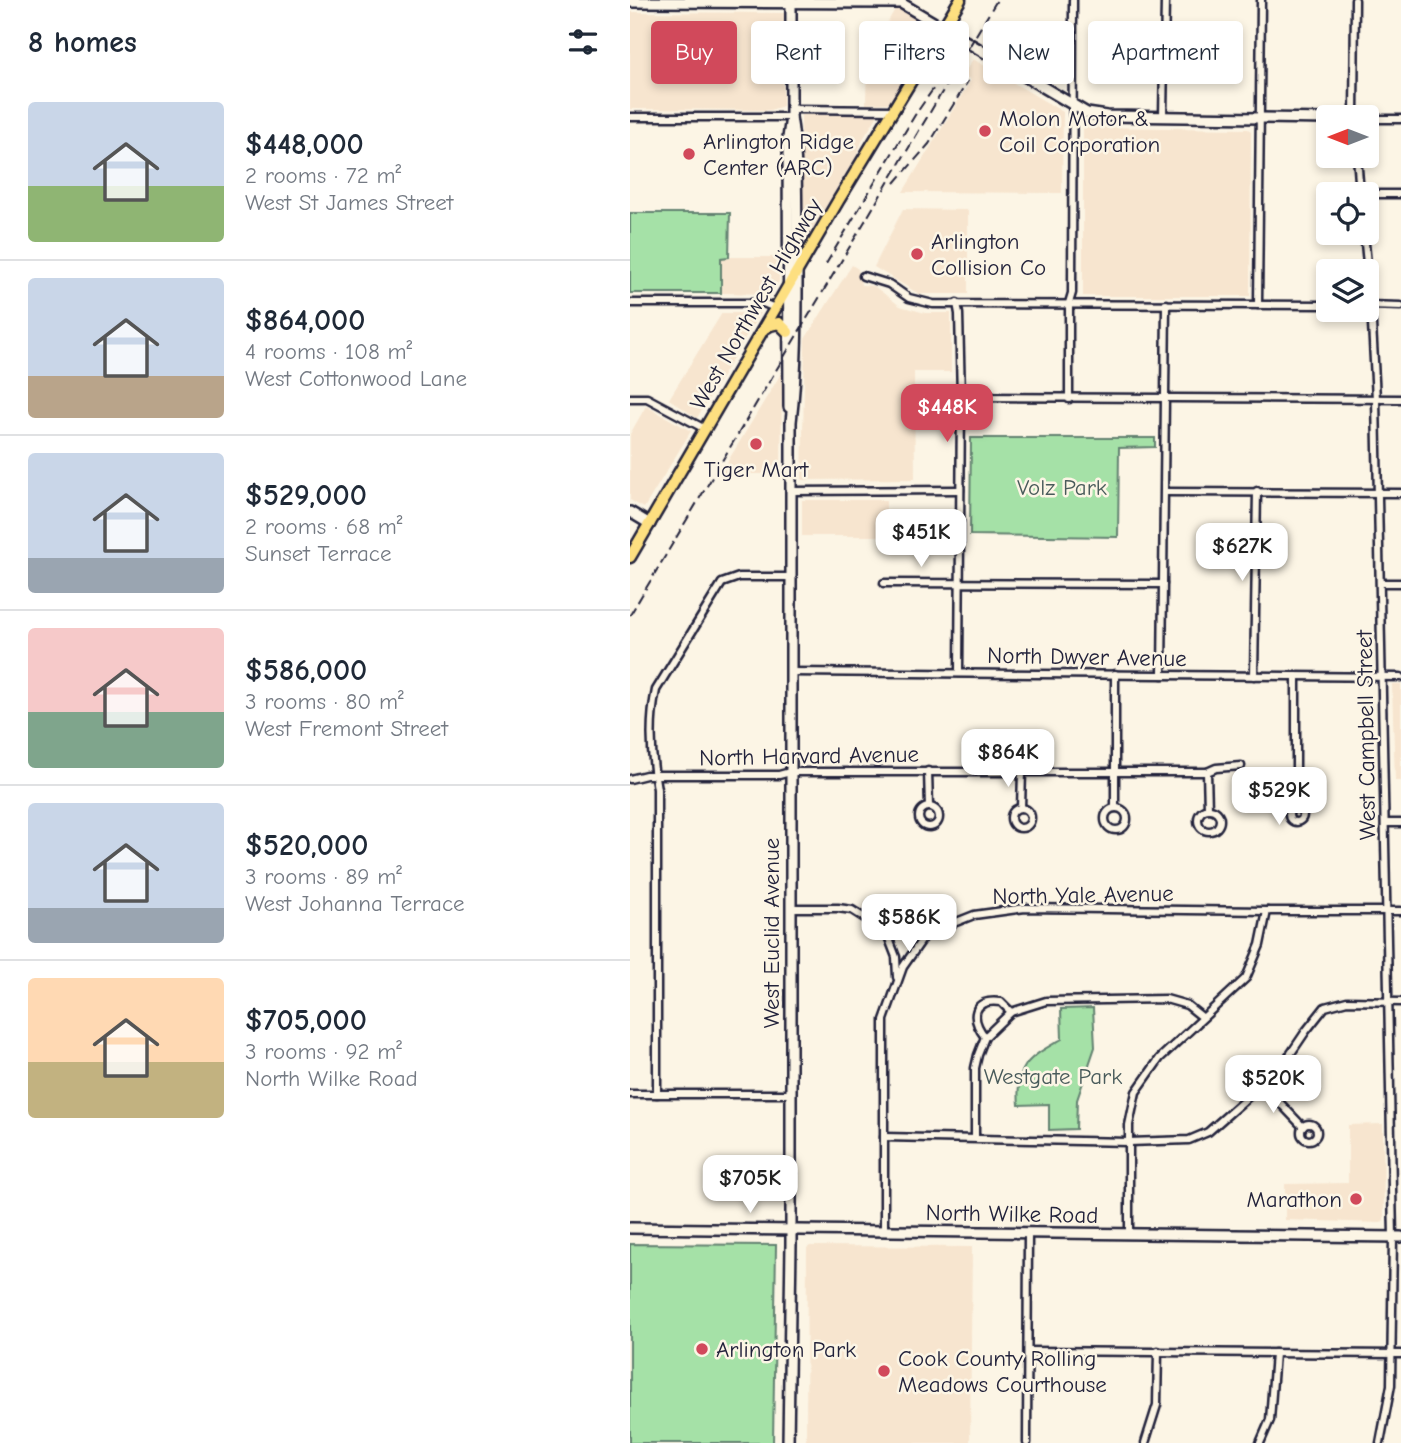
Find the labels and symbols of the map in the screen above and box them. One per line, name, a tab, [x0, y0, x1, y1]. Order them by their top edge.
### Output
place label: Molon Motor & Coil Corporation	[999, 105, 1160, 158]
north arrow	[1316, 105, 1379, 168]
marker: Molon Motor & Coil Corporation	[977, 123, 993, 139]
place label: Arlington Ridge Center (ARC)	[703, 128, 854, 181]
marker: Arlington Ridge Center (ARC)	[681, 146, 697, 162]
street label: West Northwest Highway	[684, 193, 828, 415]
place label: Arlington Collision Co	[931, 228, 1046, 281]
marker: Arlington Collision Co	[909, 246, 925, 262]
pin: $448K	[898, 384, 996, 444]
marker: Tiger Mart	[748, 436, 764, 452]
place label: Tiger Mart	[704, 456, 810, 483]
park label: Volz Park	[1017, 474, 1107, 501]
pin: $451K	[872, 510, 970, 569]
pin: $627K	[1193, 524, 1291, 583]
street label: West Campbell Street	[1351, 628, 1381, 840]
street label: North Dwyer Avenue	[987, 642, 1187, 672]
pin: $864K	[959, 730, 1057, 789]
street label: North Harvard Avenue	[699, 741, 919, 771]
pin: $529K	[1230, 768, 1328, 827]
street label: West Euclid Avenue	[758, 838, 785, 1028]
street label: North Yale Avenue	[992, 880, 1174, 910]
pin: $586K	[860, 894, 958, 954]
pin: $520K	[1224, 1056, 1322, 1115]
park label: Westgate Park	[984, 1063, 1122, 1090]
pin: $705K	[701, 1156, 799, 1215]
place label: Marathon	[1247, 1186, 1342, 1213]
marker: Marathon	[1348, 1191, 1364, 1207]
street label: North Wilke Road	[925, 1199, 1099, 1229]
place label: Arlington Park	[716, 1336, 856, 1363]
marker: Arlington Park	[694, 1341, 710, 1357]
place label: Cook County Rolling Meadows Courthouse	[898, 1345, 1107, 1398]
marker: Cook County Rolling Meadows Courthouse	[876, 1363, 892, 1379]

